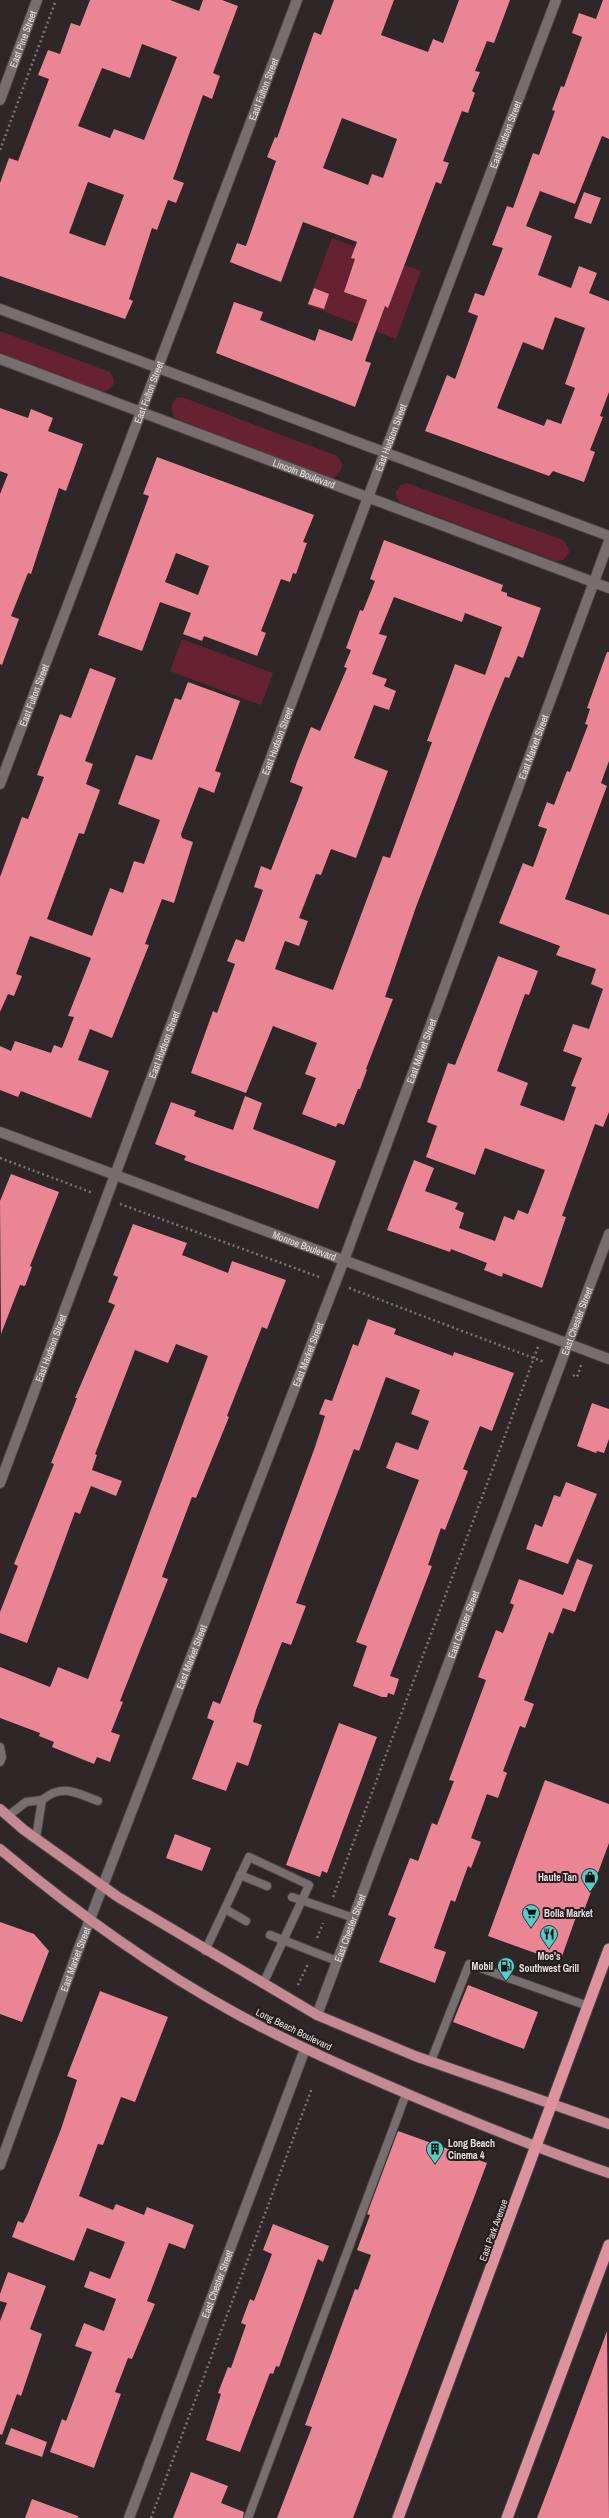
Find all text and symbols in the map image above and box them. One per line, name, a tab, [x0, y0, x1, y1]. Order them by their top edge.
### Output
street label: East Pine Street	[7, 8, 40, 70]
street label: East Fulton Street	[246, 56, 282, 122]
street label: East Hudson Street	[487, 98, 525, 170]
street label: East Fulton Street	[131, 359, 167, 425]
street label: East Hudson Street	[372, 401, 410, 473]
street label: Lincoln Boulevard	[271, 456, 337, 492]
street label: East Fulton Street	[16, 662, 52, 728]
street label: East Hudson Street	[259, 705, 296, 777]
street label: East Market Street	[516, 712, 552, 781]
street label: East Hudson Street	[146, 1008, 183, 1080]
street label: East Market Street	[404, 1016, 440, 1085]
street label: Monroe Boulevard	[271, 1228, 338, 1264]
street label: East Chester Street	[558, 1285, 596, 1357]
street label: East Hudson Street	[32, 1312, 70, 1384]
street label: East Market Street	[290, 1320, 327, 1389]
street label: East Chester Street	[445, 1588, 482, 1660]
street label: East Market Street	[173, 1622, 210, 1691]
shop icon: Haute Tan	[580, 1867, 600, 1892]
place label: Haute Tan	[538, 1871, 577, 1884]
street label: East Chester Street	[331, 1892, 369, 1964]
supermarket icon: Bolla Market	[521, 1903, 541, 1928]
place label: Bolla Market	[544, 1907, 593, 1920]
restaurant icon: Moe's Southwest Grill	[539, 1924, 559, 1949]
street label: East Market Street	[58, 1925, 94, 1994]
place label: Moe's Southwest Grill	[519, 1950, 579, 1975]
fuel station icon: Mobil	[496, 1956, 516, 1981]
place label: Mobil	[472, 1960, 493, 1973]
street label: Long Beach Boulevard	[254, 2005, 334, 2053]
place label: Long Beach Cinema 4	[448, 2137, 495, 2162]
building icon: Long Beach Cinema 4	[425, 2139, 445, 2164]
street label: East Park Avenue	[476, 2197, 511, 2263]
street label: East Chester Street	[199, 2248, 236, 2320]

